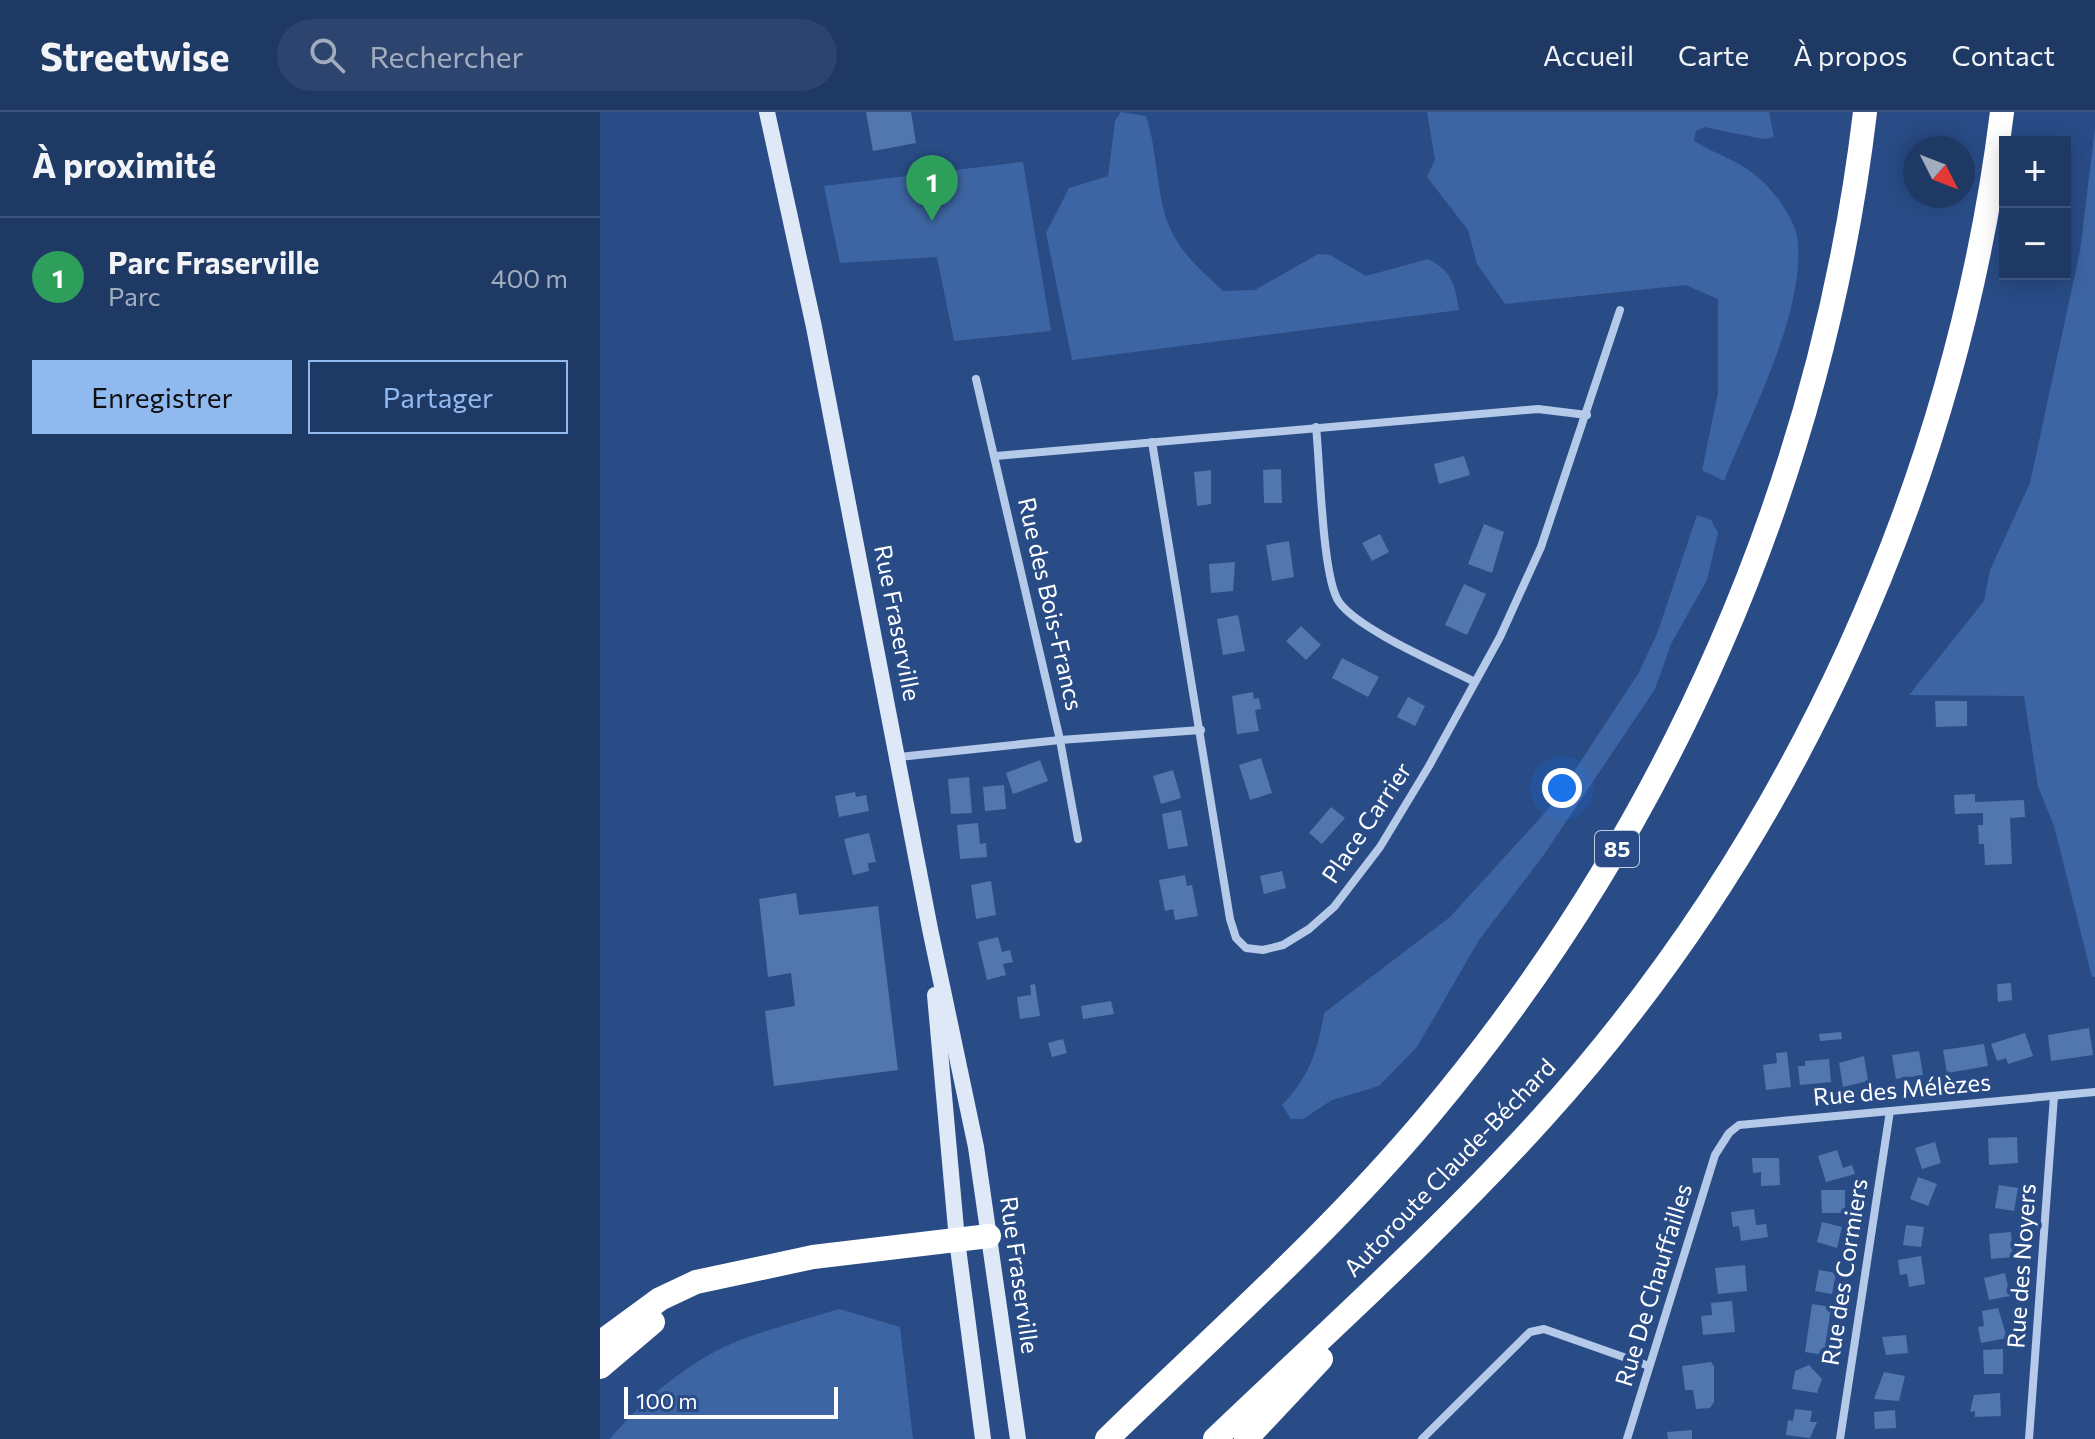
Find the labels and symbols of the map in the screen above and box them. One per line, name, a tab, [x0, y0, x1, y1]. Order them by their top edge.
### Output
north arrow	[1903, 136, 1975, 208]
pin: 1	[906, 155, 958, 221]
street label: Rue des Bois-Francs	[1013, 494, 1090, 713]
street label: Rue Fraserville	[869, 542, 928, 703]
street label: Place Carrier	[1315, 756, 1417, 888]
your location	[1542, 768, 1582, 808]
road number: 85	[1595, 831, 1639, 867]
street label: Autoroute Claude-Béchard	[1337, 1052, 1561, 1282]
street label: Rue des Mélèzes	[1812, 1066, 1992, 1111]
street label: Rue des Cormiers	[1814, 1176, 1873, 1367]
street label: Rue De Chauffailles	[1608, 1180, 1697, 1389]
street label: Rue des Noyers	[2000, 1182, 2041, 1349]
street label: Rue Fraserville	[995, 1194, 1046, 1355]
scale bar	[624, 1383, 838, 1419]

